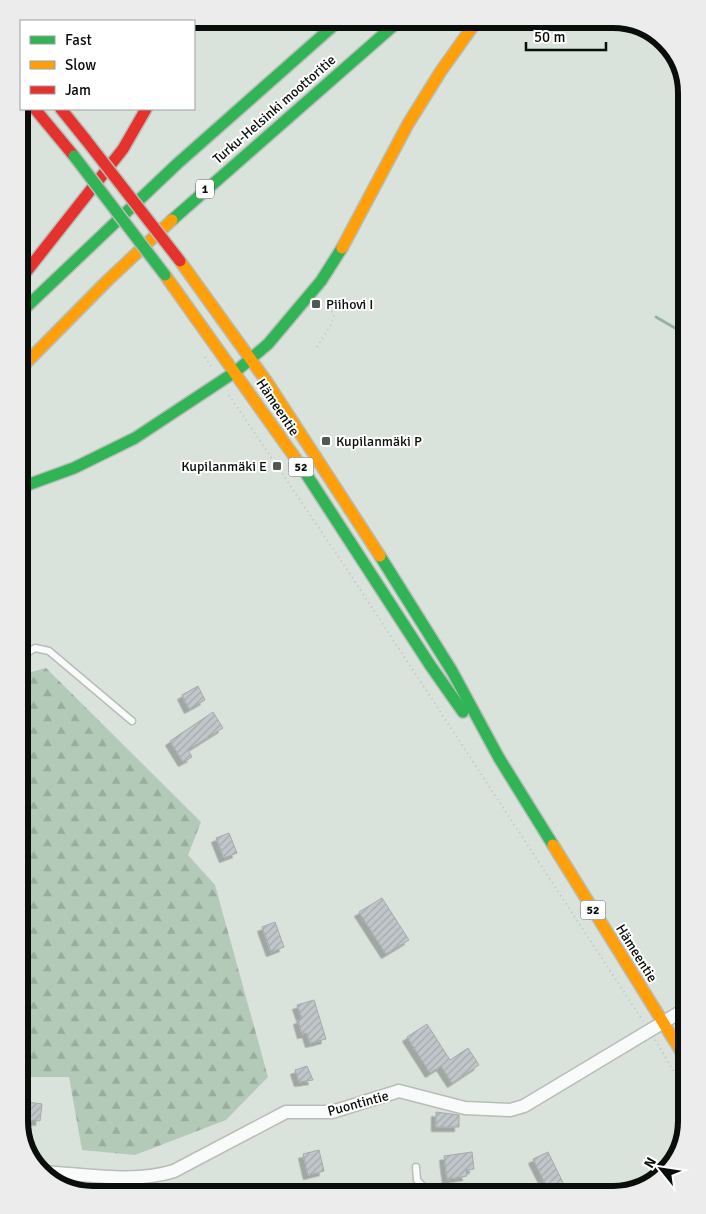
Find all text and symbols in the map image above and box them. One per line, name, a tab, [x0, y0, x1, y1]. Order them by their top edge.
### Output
legend	[20, 20, 195, 110]
scale bar	[526, 20, 606, 52]
text: 50 m	[534, 28, 565, 46]
text: Fast	[65, 31, 92, 49]
street label: Turku-Helsinki moottoritie	[209, 51, 339, 167]
text: Slow	[65, 56, 96, 74]
text: Jam	[65, 81, 91, 99]
road number: 1	[196, 180, 214, 198]
place label: Piihovi I	[326, 296, 373, 313]
marker: Piihovi I	[310, 298, 322, 310]
street label: Hämeentie	[252, 376, 303, 439]
place label: Kupilanmäki P	[336, 433, 422, 450]
marker: Kupilanmäki P	[320, 435, 332, 447]
place label: Kupilanmäki E	[181, 458, 267, 475]
road number: 52	[288, 458, 314, 477]
marker: Kupilanmäki E	[271, 460, 283, 472]
road number: 52	[580, 900, 606, 920]
street label: Hämeentie	[612, 921, 661, 985]
street label: Puontintie	[326, 1087, 391, 1120]
north arrow	[636, 1144, 686, 1194]
text: N	[640, 1154, 660, 1171]

